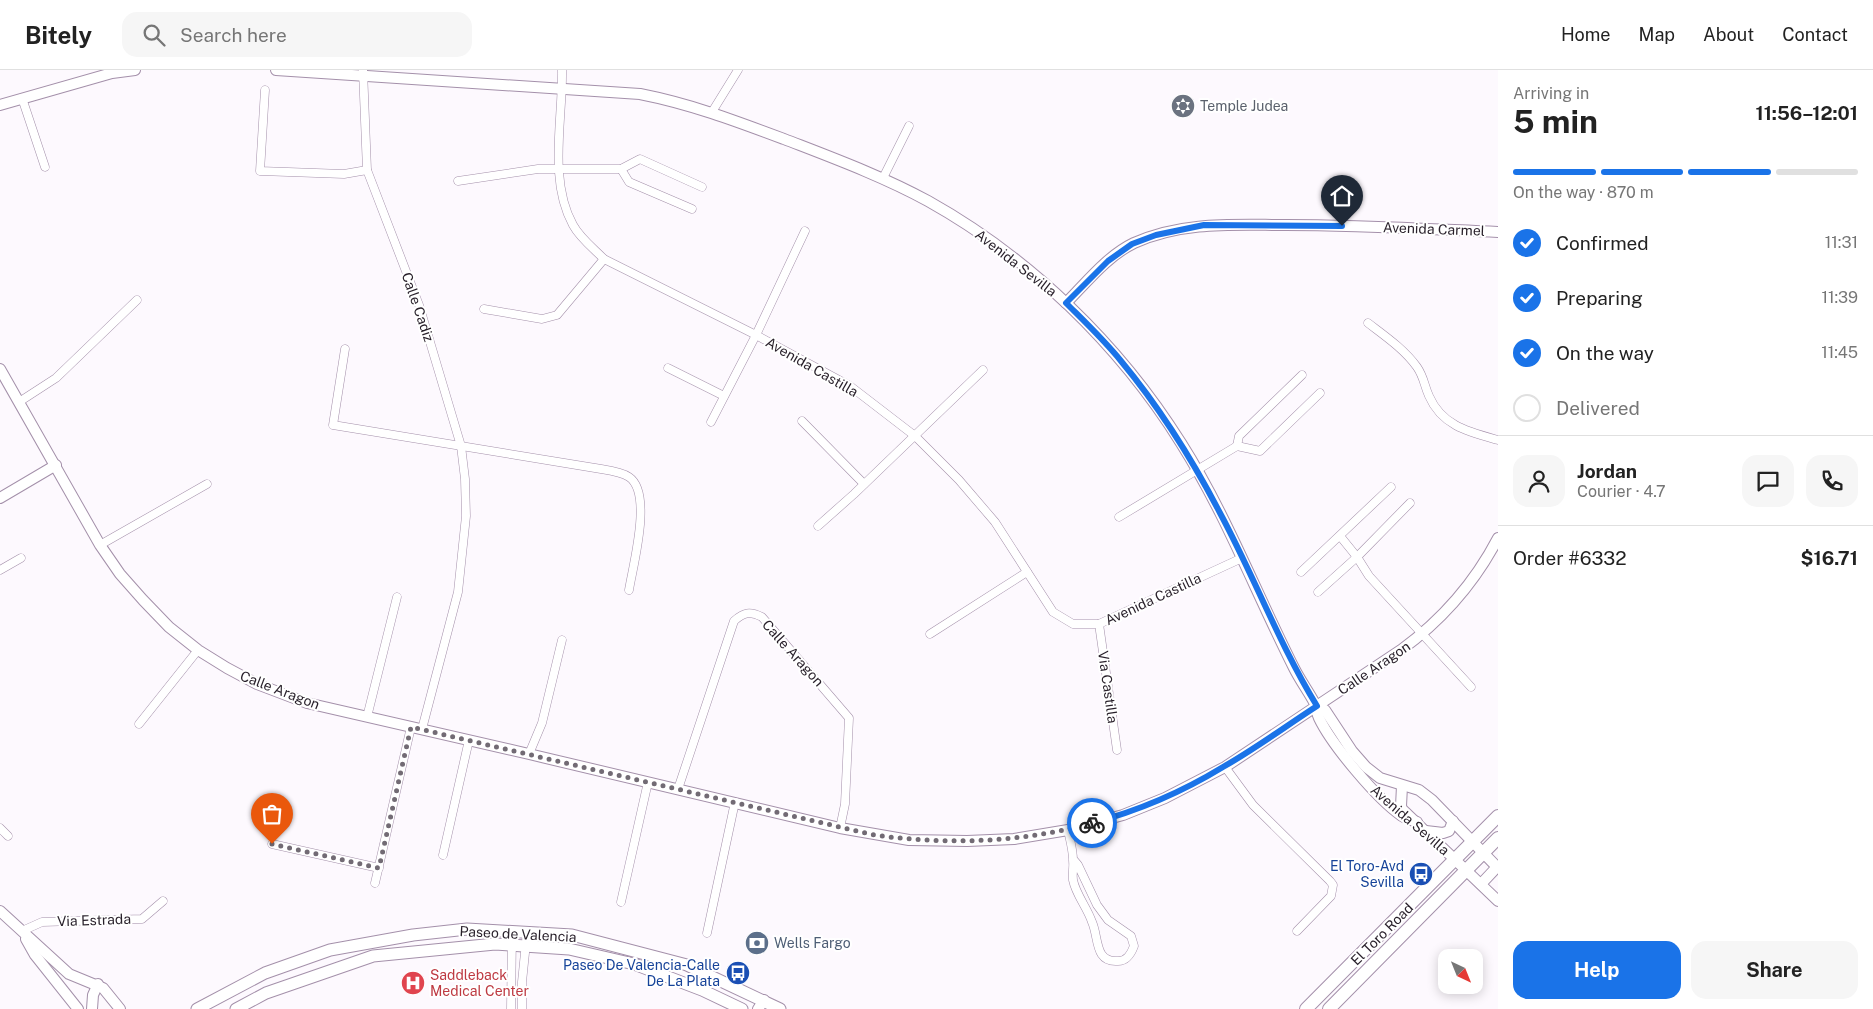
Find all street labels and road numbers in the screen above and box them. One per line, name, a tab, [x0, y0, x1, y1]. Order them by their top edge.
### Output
street label: Avenida Carmel	[1383, 219, 1485, 239]
street label: Avenida Sevilla	[972, 226, 1060, 300]
street label: Calle Cadiz	[399, 270, 437, 344]
street label: Avenida Castilla	[763, 334, 861, 400]
street label: Avenida Castilla	[1102, 570, 1204, 628]
street label: Calle Aragon	[759, 616, 827, 690]
street label: Calle Aragon	[1335, 638, 1413, 698]
street label: Via Castilla	[1095, 650, 1121, 724]
street label: Calle Aragon	[238, 668, 322, 712]
street label: Avenida Sevilla	[1367, 782, 1453, 858]
street label: El Toro Road	[1348, 900, 1416, 968]
street label: Via Estrada	[57, 911, 131, 929]
street label: Paseo de Valencia	[459, 923, 577, 945]

